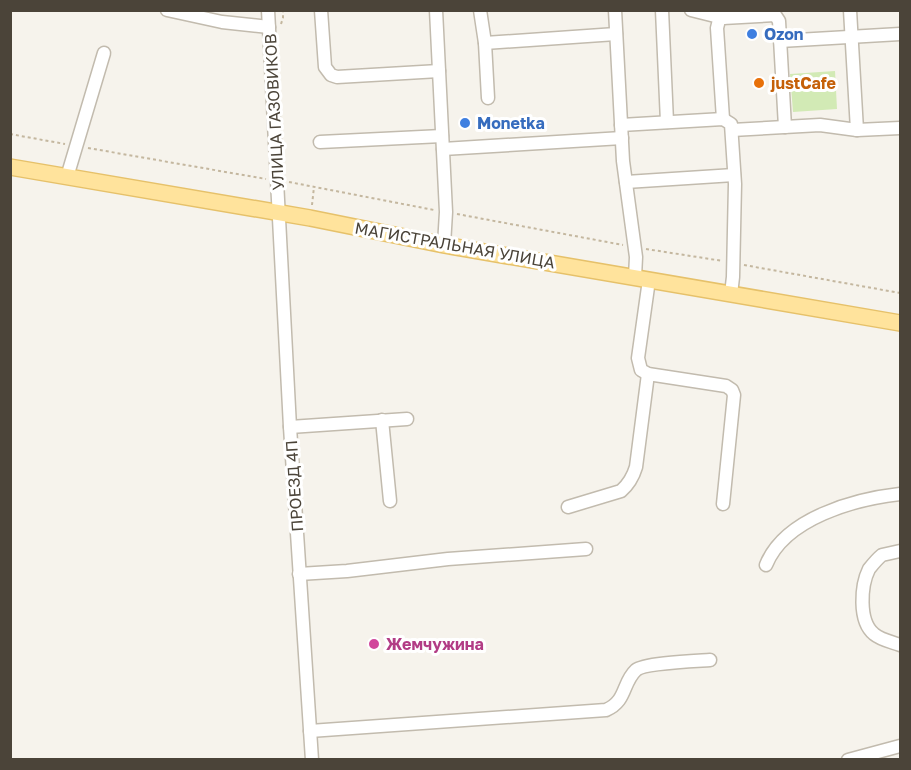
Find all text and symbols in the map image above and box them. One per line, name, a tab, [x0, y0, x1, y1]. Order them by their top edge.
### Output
place label: Ozon	[764, 24, 804, 44]
marker: Ozon	[745, 27, 759, 41]
street label: УЛИЦА ГАЗОВИКОВ	[260, 33, 288, 191]
place label: justCafe	[770, 73, 836, 93]
marker: justCafe	[752, 76, 766, 90]
place label: Monetka	[477, 113, 545, 133]
marker: Monetka	[458, 116, 472, 130]
street label: МАГИСТРАЛЬНАЯ УЛИЦА	[353, 218, 557, 273]
street label: ПРОЕЗД 4П	[281, 440, 307, 532]
place label: Жемчужина	[386, 634, 484, 654]
marker: Жемчужина	[367, 637, 381, 651]

